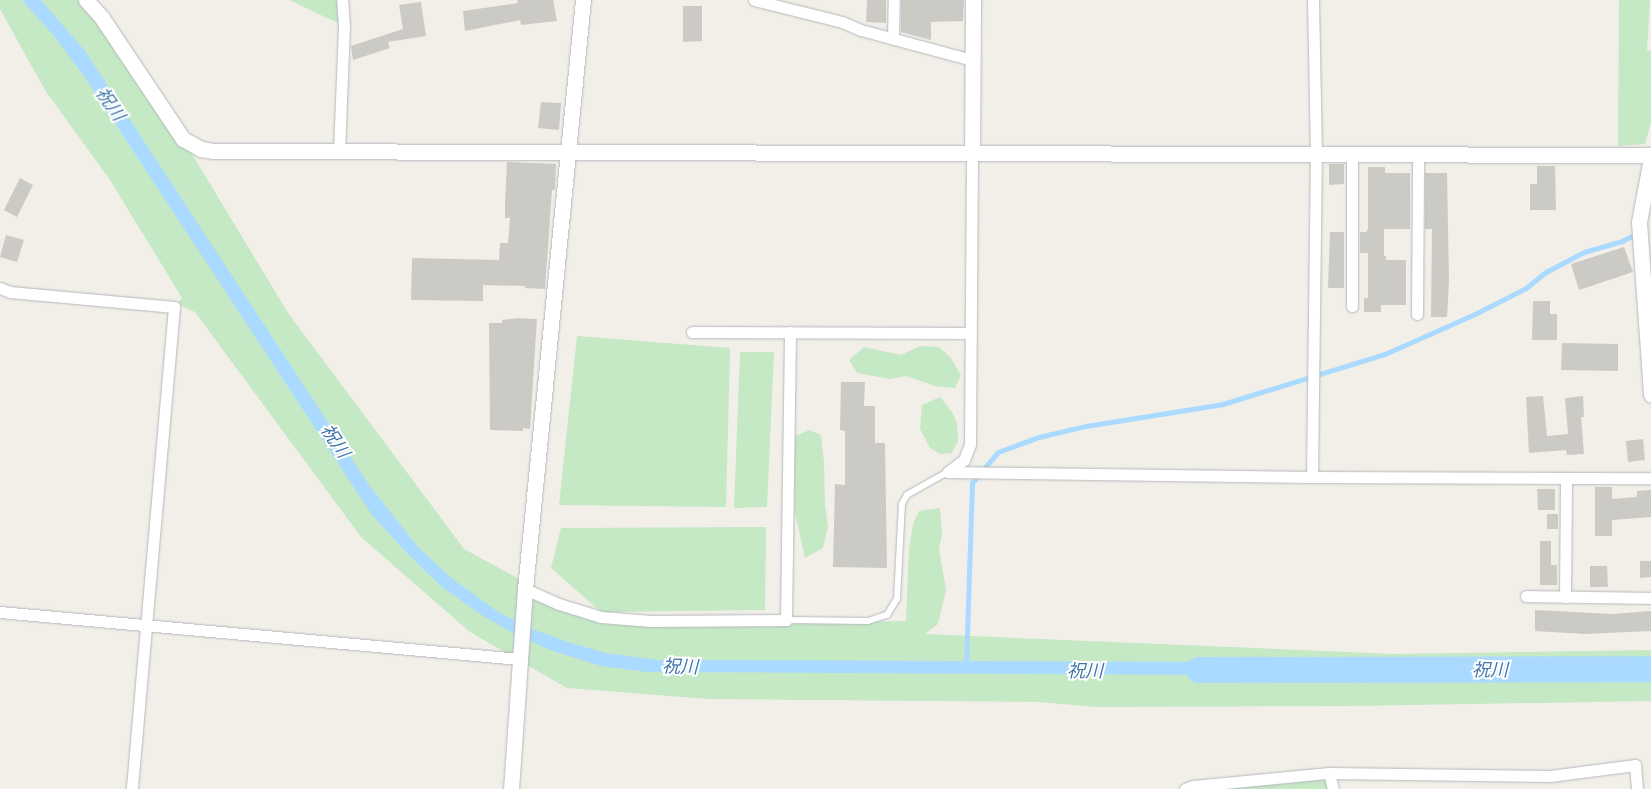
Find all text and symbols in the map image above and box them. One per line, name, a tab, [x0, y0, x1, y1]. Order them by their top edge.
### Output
water label: 祝川	[91, 83, 129, 125]
water label: 祝川	[316, 420, 354, 462]
water label: 祝川	[662, 656, 698, 678]
water label: 祝川	[1472, 659, 1508, 681]
water label: 祝川	[1067, 660, 1103, 682]

